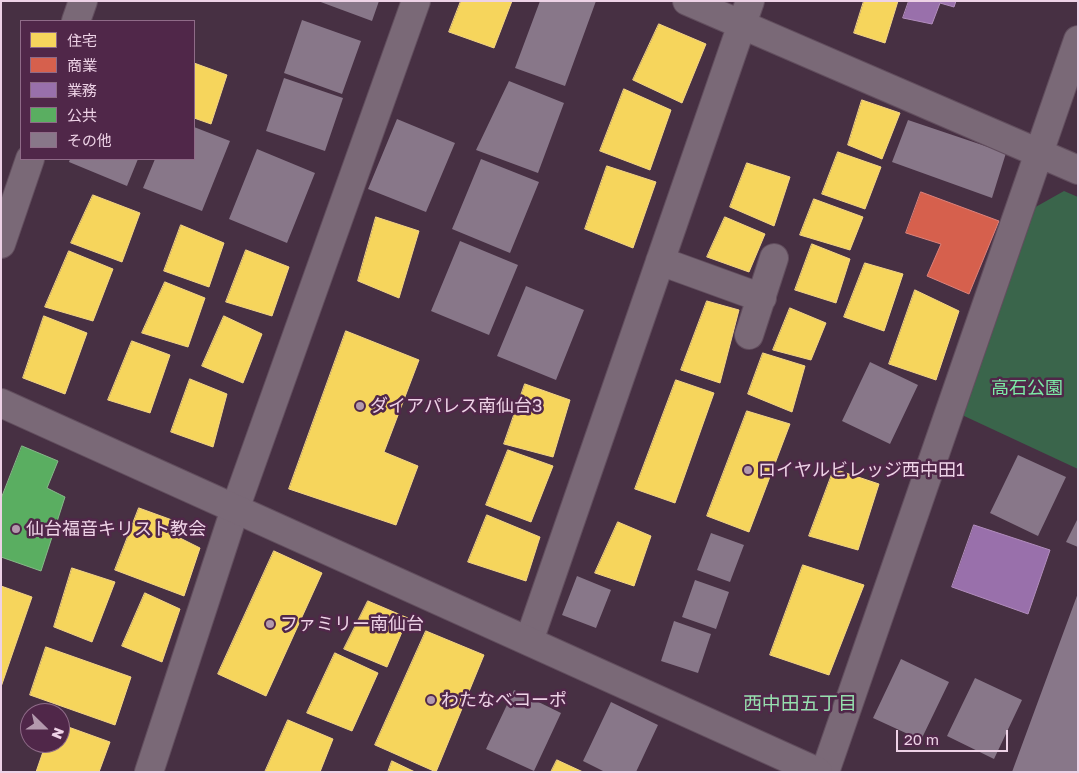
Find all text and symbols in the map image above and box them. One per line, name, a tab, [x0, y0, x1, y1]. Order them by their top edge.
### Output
legend	[20, 20, 195, 160]
text: 住宅	[67, 31, 97, 49]
text: 商業	[67, 56, 97, 74]
text: 業務	[67, 81, 97, 99]
text: 公共	[67, 106, 97, 124]
text: その他	[67, 131, 112, 149]
park label: 高石公園	[991, 377, 1063, 399]
place label: ダイアパレス南仙台3	[370, 395, 543, 417]
marker: ダイアパレス南仙台3	[354, 400, 366, 412]
place label: ロイヤルビレッジ西中田1	[758, 459, 965, 481]
marker: ロイヤルビレッジ西中田1	[742, 464, 754, 476]
place label: 仙台福音キリスト教会	[26, 518, 206, 540]
marker: 仙台福音キリスト教会	[10, 523, 22, 535]
place label: ファミリー南仙台	[280, 613, 424, 635]
marker: ファミリー南仙台	[264, 618, 276, 630]
place label: わたなべコーポ	[441, 689, 567, 711]
district label: 西中田五丁目	[743, 693, 857, 715]
marker: わたなべコーポ	[425, 694, 437, 706]
north arrow	[20, 703, 70, 753]
scale bar	[899, 720, 1012, 752]
text: N	[49, 725, 68, 742]
text: 20 m	[904, 730, 939, 748]

